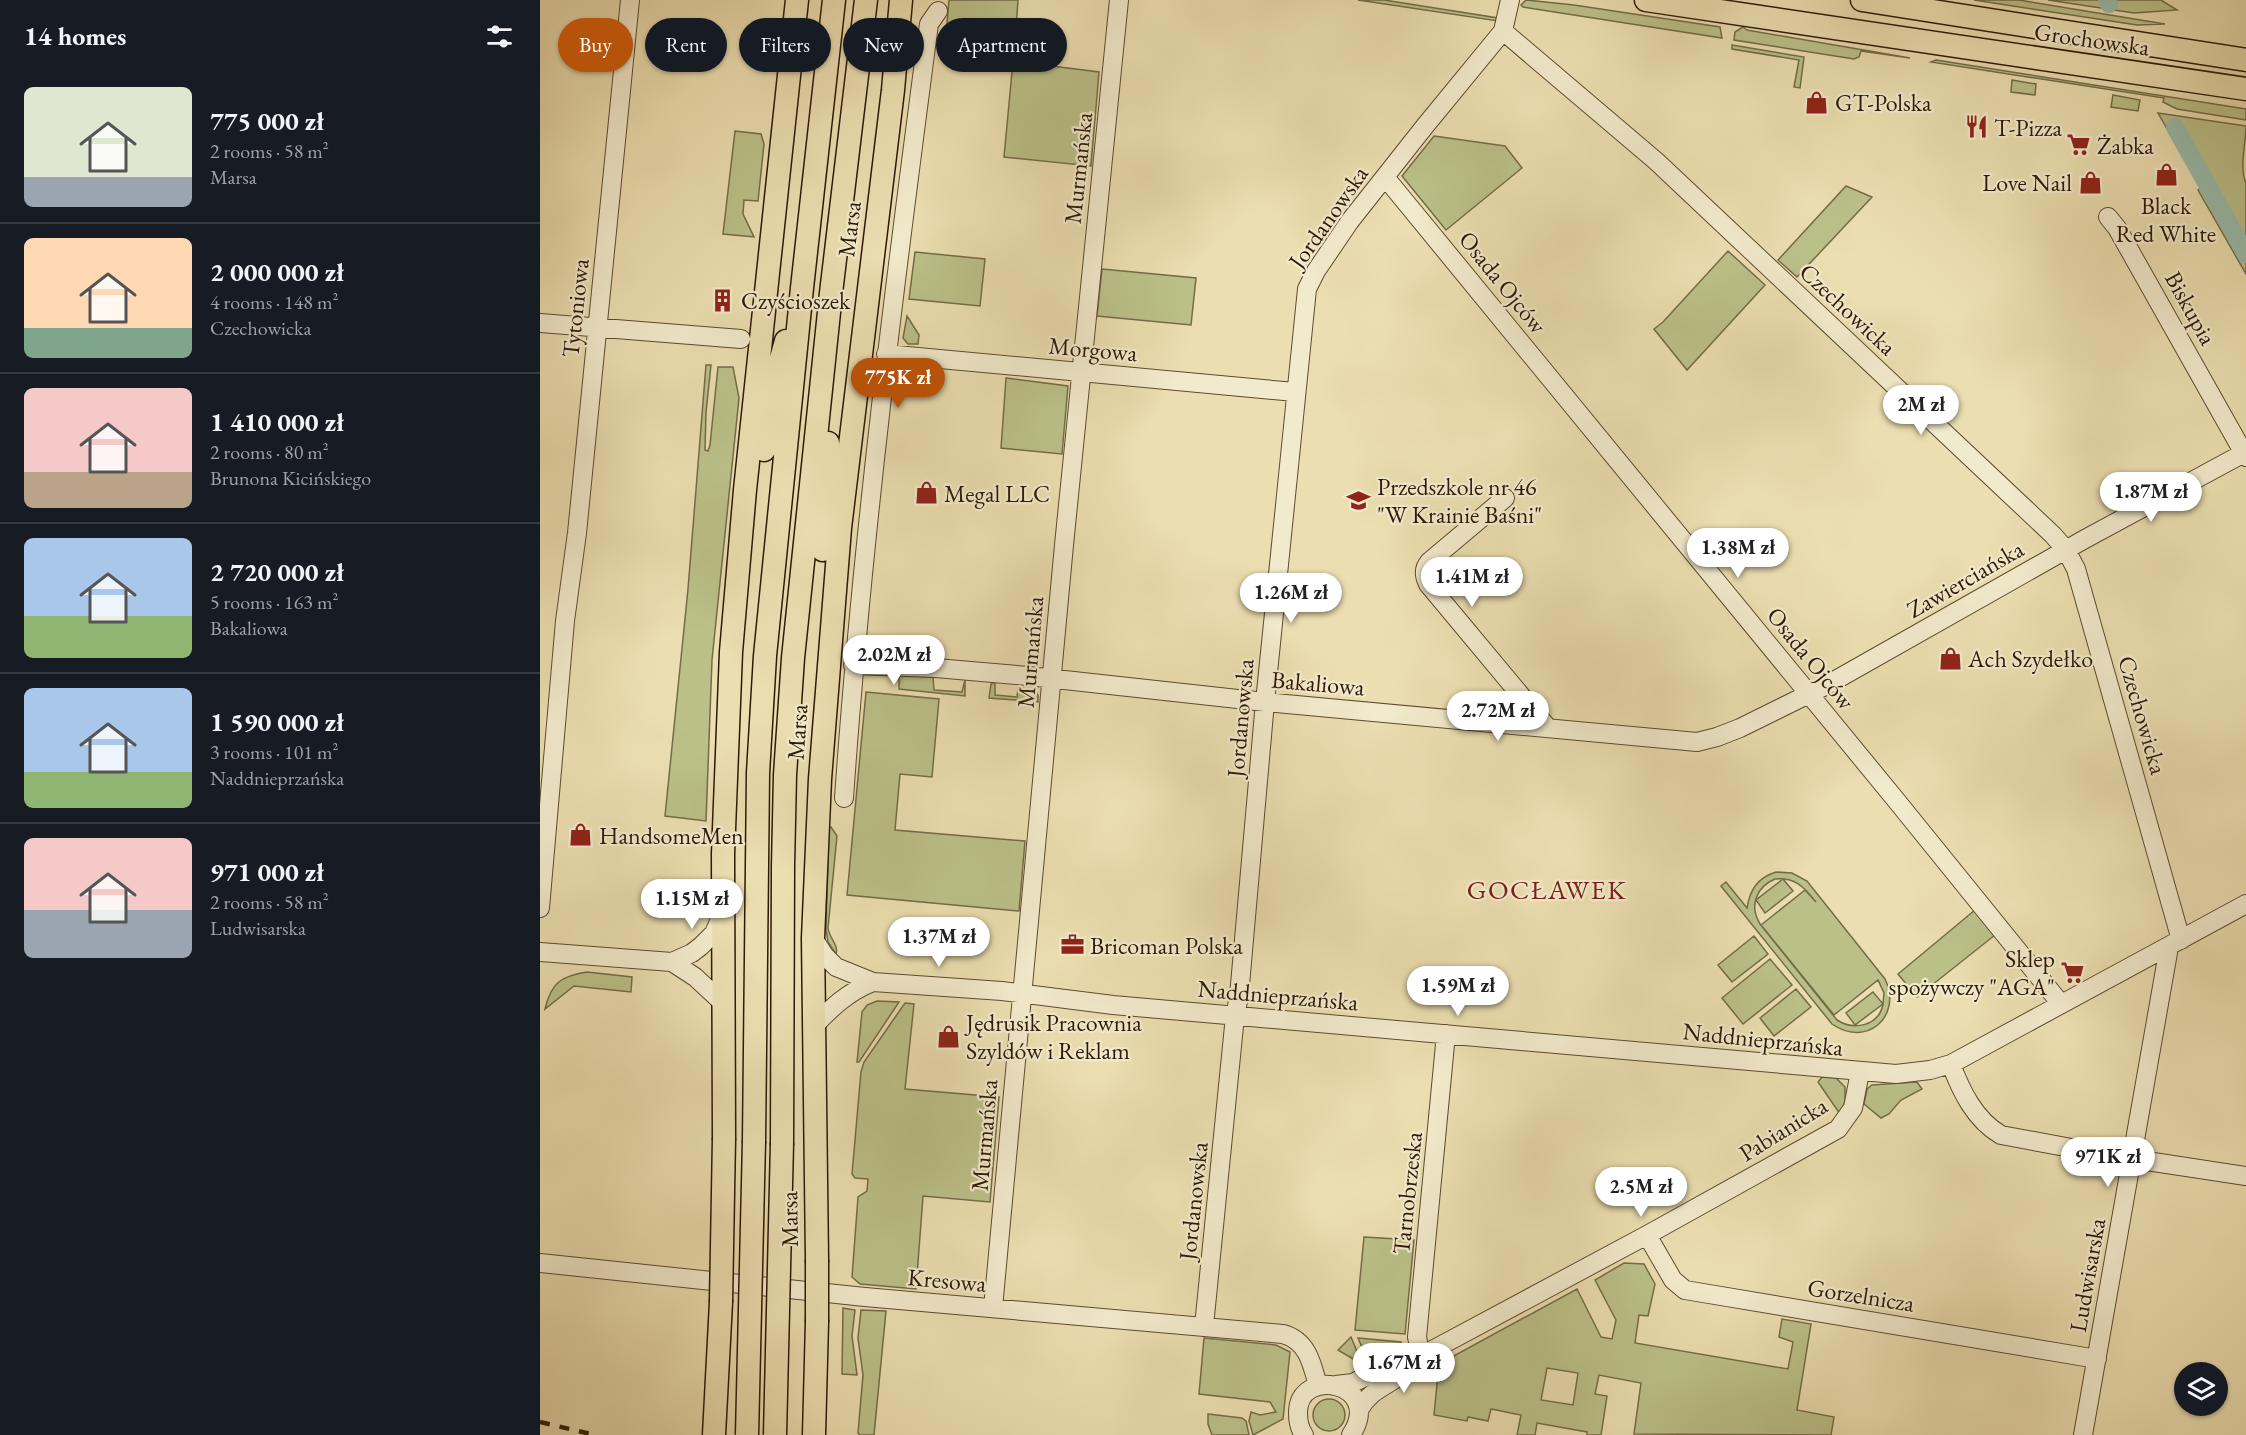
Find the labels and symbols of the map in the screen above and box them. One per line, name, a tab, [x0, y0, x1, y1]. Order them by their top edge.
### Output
street label: Grochowska	[2032, 16, 2152, 62]
place label: GT-Polska	[1835, 87, 1932, 118]
shop icon: GT-Polska	[1804, 89, 1830, 115]
street label: Murmańska	[1057, 110, 1099, 225]
place label: T-Pizza	[1994, 112, 2062, 143]
restaurant icon: T-Pizza	[1963, 114, 1989, 140]
place label: Żabka	[2097, 130, 2154, 161]
supermarket icon: Żabka	[2066, 132, 2092, 158]
street label: Jordanowska	[1280, 159, 1375, 276]
shop icon: Black Red White	[2153, 162, 2179, 188]
place label: Love Nail	[1982, 167, 2072, 198]
shop icon: Love Nail	[2077, 169, 2103, 195]
place label: Black Red White	[2116, 190, 2216, 249]
street label: Marsa	[830, 199, 868, 259]
street label: Osada Ojców	[1452, 224, 1554, 340]
street label: Czechowicka	[1793, 256, 1903, 362]
street label: Tytoniowa	[554, 257, 596, 359]
street label: Biskupia	[2158, 266, 2224, 351]
place label: Czyścioszek	[741, 285, 851, 316]
building icon: Czyścioszek	[710, 287, 736, 313]
street label: Morgowa	[1047, 330, 1139, 368]
pin: 775K zł	[843, 358, 953, 409]
pin: 2M zł	[1879, 385, 1963, 436]
place label: Przedszkole nr 46 "W Krainie Baśni"	[1377, 471, 1542, 530]
pin: 1.87M zł	[2089, 472, 2213, 523]
place label: Megal LLC	[944, 478, 1050, 509]
shop icon: Megal LLC	[913, 480, 939, 506]
school or university icon: Przedszkole nr 46 "W Krainie Baśni"	[1346, 487, 1372, 513]
pin: 1.38M zł	[1676, 528, 1800, 579]
street label: Zawierciańska	[1901, 533, 2029, 625]
pin: 1.41M zł	[1410, 557, 1534, 608]
pin: 1.26M zł	[1229, 573, 1353, 624]
street label: Murmańska	[1010, 595, 1050, 709]
street label: Osada Ojców	[1760, 600, 1862, 716]
pin: 2.02M zł	[832, 635, 956, 686]
place label: Ach Szydełko	[1967, 643, 2093, 674]
shop icon: Ach Szydełko	[1937, 645, 1963, 671]
street label: Czechowicka	[2111, 652, 2175, 778]
street label: Jordanowska	[1219, 657, 1261, 781]
street label: Bakaliowa	[1270, 663, 1366, 703]
pin: 2.72M zł	[1436, 691, 1560, 742]
street label: Marsa	[780, 703, 814, 761]
place label: HandsomeMen	[599, 820, 744, 851]
shop icon: HandsomeMen	[568, 822, 594, 848]
district label: GOCŁAWEK	[1467, 872, 1627, 907]
pin: 1.15M zł	[630, 879, 754, 930]
pin: 1.37M zł	[877, 917, 1001, 968]
place label: Bricoman Polska	[1090, 930, 1243, 961]
office icon: Bricoman Polska	[1059, 932, 1085, 958]
place label: Sklep spożywczy "AGA"	[1889, 943, 2055, 1002]
supermarket icon: Sklep spożywczy "AGA"	[2060, 959, 2086, 985]
pin: 1.59M zł	[1396, 966, 1520, 1017]
street label: Naddnieprzańska	[1196, 973, 1360, 1017]
place label: Jędrusik Pracownia Szyldów i Reklam	[964, 1007, 1142, 1066]
street label: Naddnieprzańska	[1681, 1015, 1845, 1063]
shop icon: Jędrusik Pracownia Szyldów i Reklam	[935, 1023, 961, 1049]
street label: Murmańska	[964, 1078, 1004, 1192]
street label: Pabianicka	[1733, 1090, 1833, 1168]
street label: Tarnobrzeska	[1385, 1130, 1429, 1256]
pin: 971K zł	[2053, 1137, 2163, 1188]
street label: Jordanowska	[1171, 1140, 1215, 1264]
pin: 2.5M zł	[1586, 1167, 1696, 1218]
street label: Marsa	[773, 1190, 805, 1247]
street label: Ludwisarska	[2062, 1215, 2112, 1334]
street label: Kresowa	[906, 1261, 988, 1299]
street label: Gorzelnicza	[1805, 1271, 1917, 1319]
pin: 1.67M zł	[1342, 1343, 1466, 1394]

